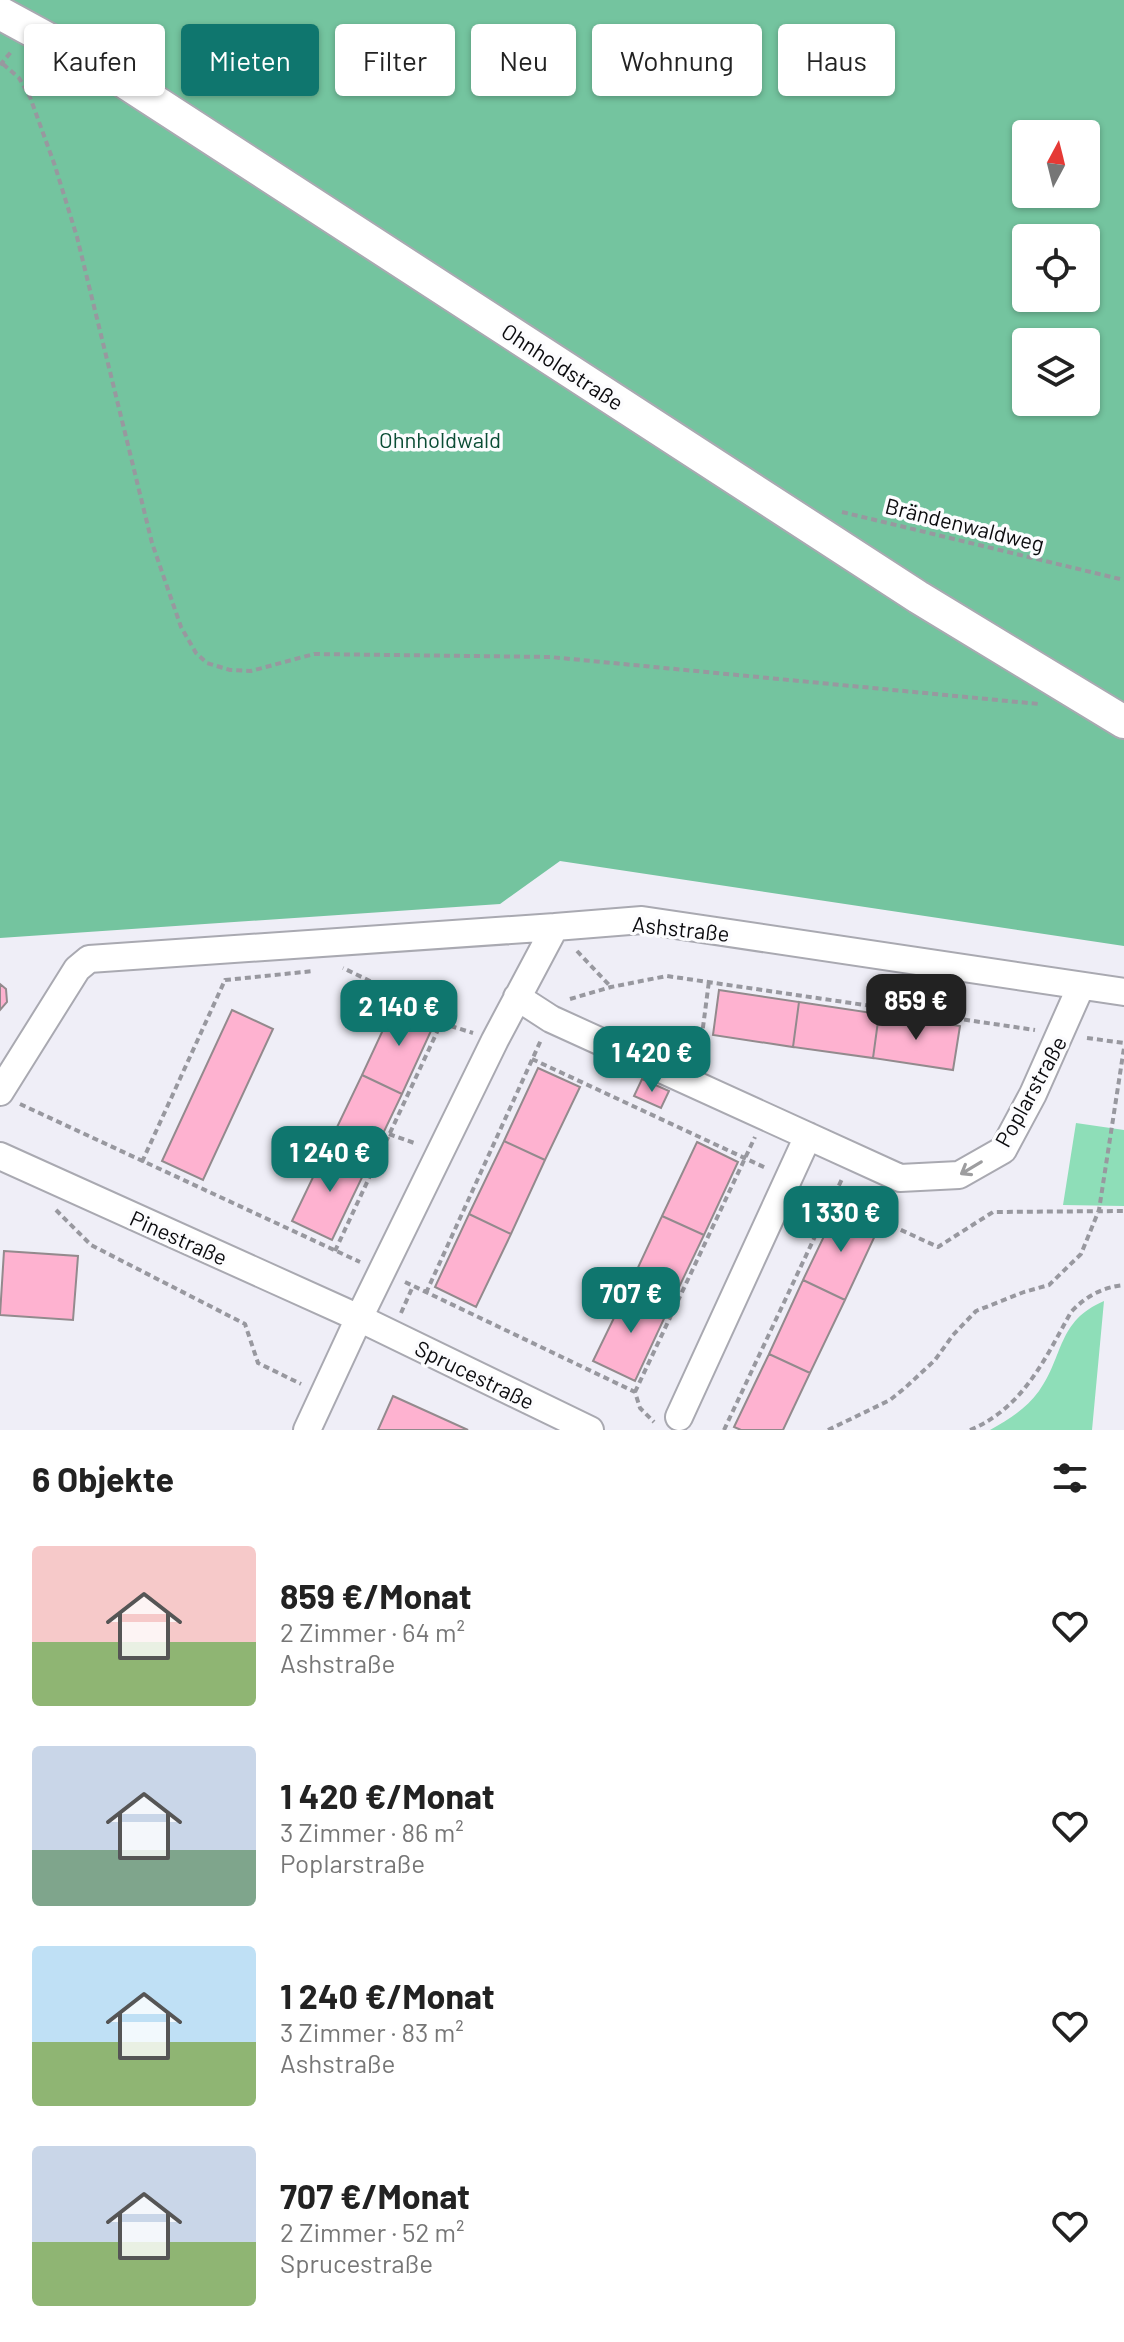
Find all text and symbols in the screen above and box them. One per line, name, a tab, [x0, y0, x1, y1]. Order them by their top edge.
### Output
chip: Kaufen	[24, 24, 165, 96]
chip: Mieten	[181, 24, 319, 96]
chip: Filter	[335, 24, 455, 96]
chip: Neu	[471, 24, 576, 96]
chip: Wohnung	[592, 24, 762, 96]
chip: Haus	[778, 24, 895, 96]
north arrow	[1012, 120, 1100, 208]
map controls	[1012, 120, 1100, 416]
button: locate	[1012, 224, 1100, 312]
street label: Ohnholdstraße	[497, 317, 629, 415]
button: layers	[1012, 328, 1100, 416]
park label: Ohnholdwald	[379, 426, 501, 452]
street label: Brändenwaldweg	[883, 492, 1047, 556]
street label: Ashstraße	[631, 910, 731, 946]
pin: 859 €	[860, 974, 972, 1042]
pin: 2 140 €	[325, 980, 473, 1048]
text: 859 €	[884, 984, 948, 1015]
text: 2 140 €	[358, 990, 440, 1021]
pin: 1 420 €	[578, 1026, 726, 1094]
street label: Poplarstraße	[989, 1031, 1071, 1151]
text: 1 420 €	[611, 1036, 693, 1067]
pin: 1 240 €	[256, 1126, 404, 1194]
text: 1 240 €	[289, 1136, 371, 1167]
one-way arrow	[960, 1160, 983, 1176]
pin: 1 330 €	[767, 1186, 915, 1254]
text: 1 330 €	[802, 1196, 881, 1227]
street label: Pinestraße	[126, 1204, 232, 1270]
pin: 707 €	[575, 1267, 687, 1335]
text: 707 €	[600, 1277, 662, 1308]
street label: Sprucestraße	[411, 1334, 539, 1414]
icon: filters	[1048, 1456, 1092, 1500]
text: 6 Objekte	[32, 1458, 174, 1499]
text: 859 €/Monat	[280, 1575, 472, 1616]
icon: home	[96, 1578, 192, 1674]
icon: heart	[1048, 1604, 1092, 1648]
text: 2 Zimmer · 64 m²	[280, 1616, 465, 1647]
text: Ashstraße	[280, 1647, 395, 1678]
text: 1 420 €/Monat	[280, 1775, 495, 1816]
icon: home	[96, 1778, 192, 1874]
icon: heart	[1048, 1804, 1092, 1848]
text: 3 Zimmer · 86 m²	[280, 1816, 464, 1847]
text: Poplarstraße	[280, 1847, 425, 1878]
text: 1 240 €/Monat	[280, 1975, 495, 2016]
icon: home	[96, 1978, 192, 2074]
icon: heart	[1048, 2004, 1092, 2048]
text: 3 Zimmer · 83 m²	[280, 2016, 464, 2047]
text: Ashstraße	[280, 2047, 395, 2078]
text: 707 €/Monat	[280, 2175, 470, 2216]
icon: home	[96, 2178, 192, 2274]
icon: heart	[1048, 2204, 1092, 2248]
text: 2 Zimmer · 52 m²	[280, 2216, 465, 2247]
text: Sprucestraße	[280, 2247, 433, 2278]

